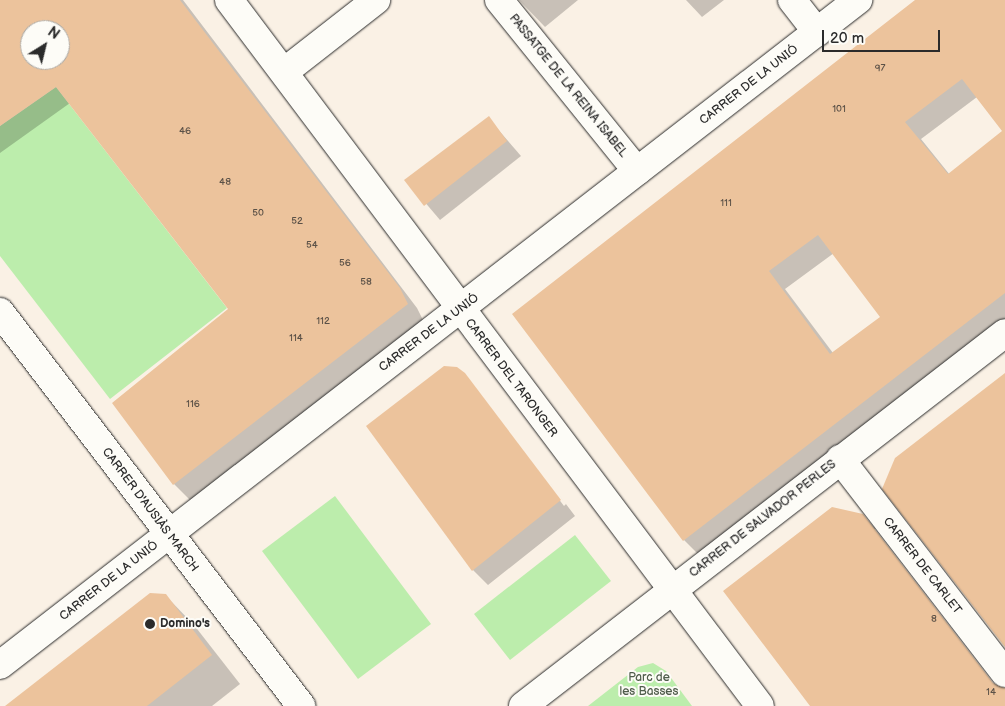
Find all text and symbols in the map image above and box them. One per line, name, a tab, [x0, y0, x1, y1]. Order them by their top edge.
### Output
street label: PASSATGE DE LA REINA ISABEL	[506, 12, 630, 160]
north arrow	[20, 20, 70, 70]
scale bar	[825, 20, 942, 52]
text: N	[44, 23, 63, 43]
text: 20 m	[830, 29, 864, 48]
street label: CARRER DE LA UNIÓ	[697, 42, 801, 128]
house number: 97	[875, 63, 885, 75]
house number: 101	[832, 104, 846, 116]
house number: 46	[179, 126, 191, 138]
house number: 48	[219, 177, 231, 189]
house number: 111	[720, 198, 732, 210]
house number: 50	[252, 208, 264, 220]
house number: 52	[291, 216, 303, 228]
house number: 54	[306, 240, 318, 252]
house number: 56	[339, 258, 351, 270]
house number: 58	[360, 277, 372, 289]
street label: CARRER DE LA UNIÓ	[376, 291, 482, 375]
house number: 112	[316, 316, 330, 328]
street label: CARRER DEL TARONGER	[462, 316, 560, 440]
house number: 114	[289, 333, 303, 345]
house number: 116	[186, 399, 200, 411]
street label: CARRER D'AUSIÀS MARCH	[99, 445, 201, 575]
street label: CARRER DE SALVADOR PERLES	[687, 457, 839, 581]
street label: CARRER DE CARLET	[880, 515, 964, 617]
street label: CARRER DE LA UNIÓ	[57, 538, 161, 624]
house number: 8	[931, 614, 937, 626]
place label: Domino's	[160, 617, 210, 631]
marker: Domino's	[144, 618, 156, 630]
park label: Parc de les Basses	[620, 671, 678, 699]
house number: 14	[986, 687, 996, 699]

